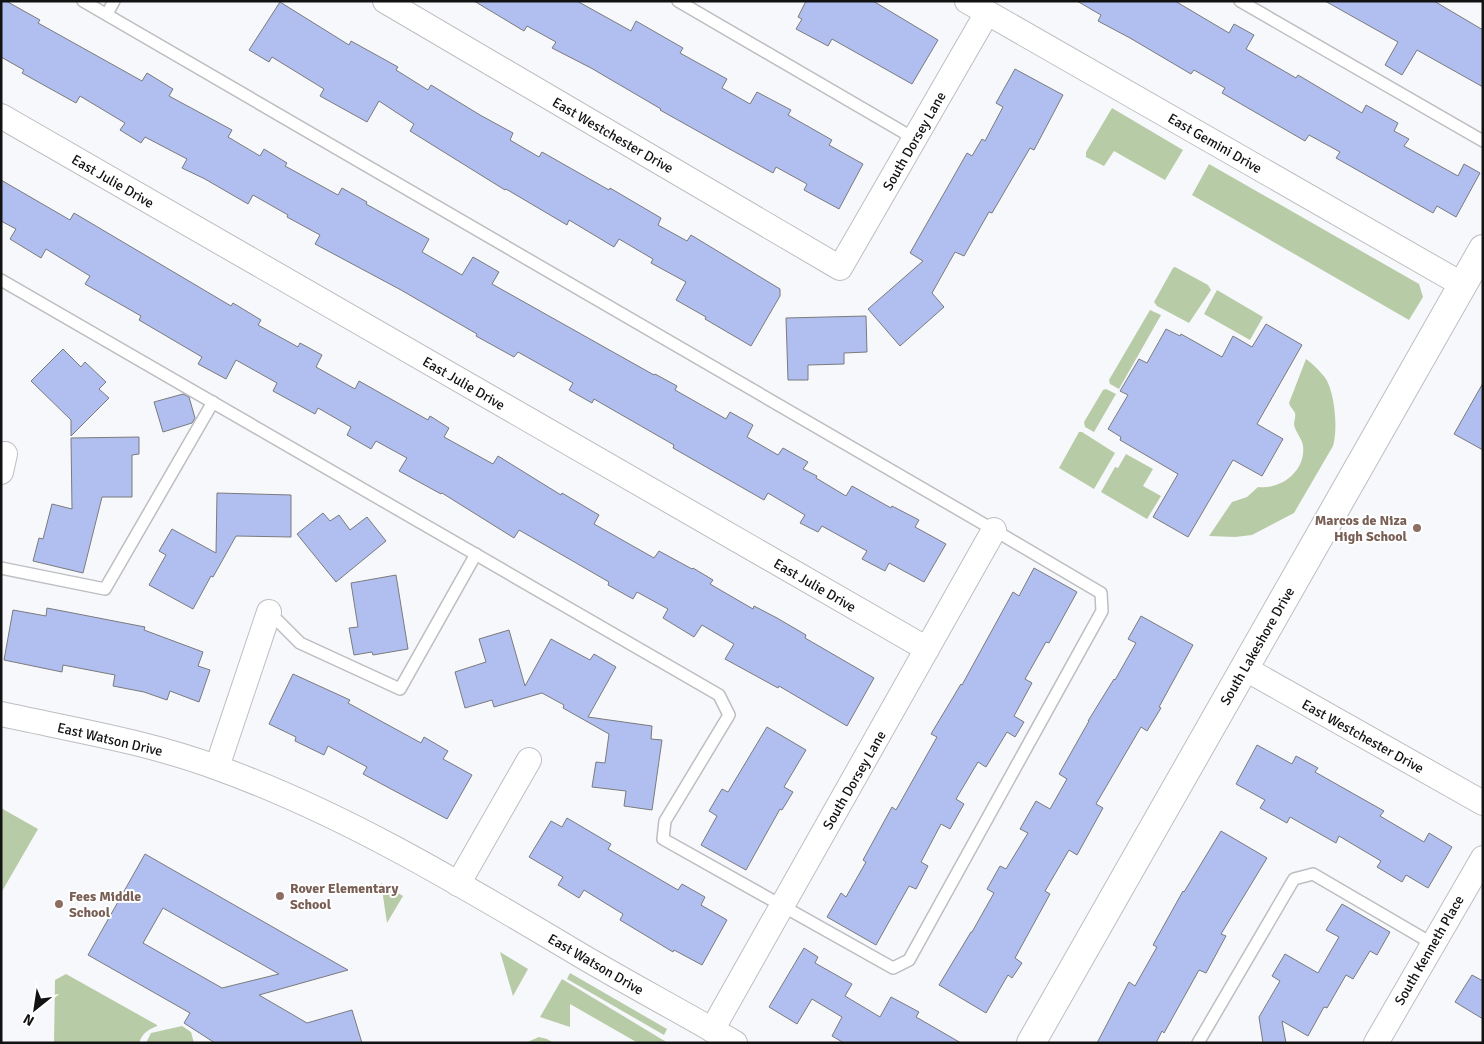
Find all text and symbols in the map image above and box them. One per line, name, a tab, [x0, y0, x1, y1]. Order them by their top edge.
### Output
street label: South Dorsey Lane	[879, 89, 950, 194]
street label: East Westchester Drive	[549, 94, 676, 177]
street label: East Gemini Drive	[1165, 110, 1265, 177]
street label: East Julie Drive	[69, 151, 157, 212]
street label: East Julie Drive	[420, 353, 508, 414]
place label: Marcos de Niza High School	[1315, 512, 1408, 545]
marker: Marcos de Niza High School	[1411, 522, 1423, 534]
street label: East Julie Drive	[771, 555, 859, 616]
street label: South Lakeshore Drive	[1217, 584, 1298, 708]
street label: East Westchester Drive	[1299, 696, 1427, 777]
street label: East Watson Drive	[56, 719, 164, 760]
street label: South Dorsey Lane	[819, 728, 890, 833]
place label: Rover Elementary School	[290, 880, 398, 913]
place label: Fees Middle School	[69, 888, 141, 921]
marker: Rover Elementary School	[274, 890, 286, 902]
street label: South Kenneth Place	[1391, 892, 1468, 1008]
marker: Fees Middle School	[53, 898, 65, 910]
street label: East Watson Drive	[545, 930, 647, 999]
north arrow	[10, 984, 60, 1034]
text: N	[20, 1010, 37, 1030]

